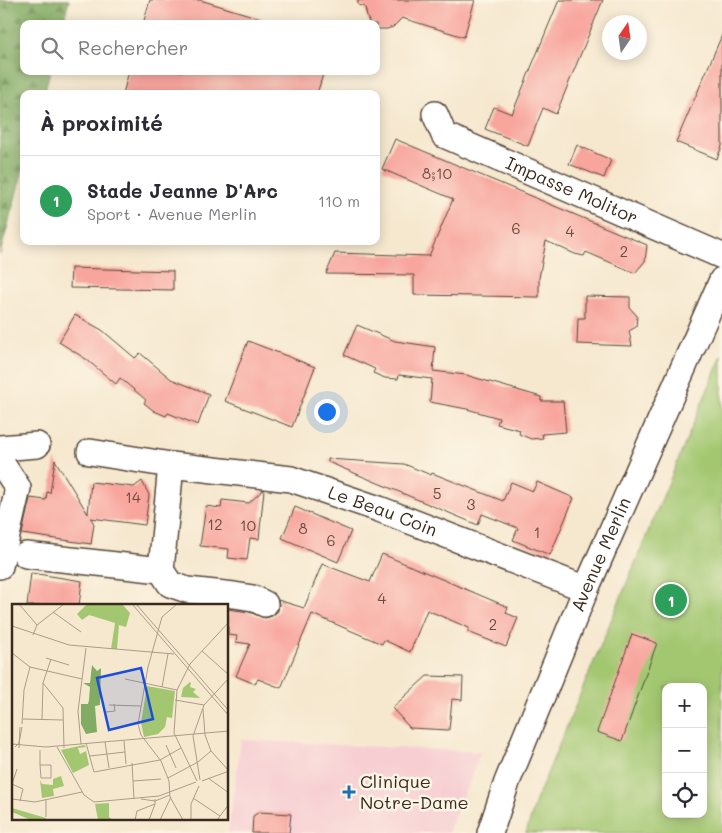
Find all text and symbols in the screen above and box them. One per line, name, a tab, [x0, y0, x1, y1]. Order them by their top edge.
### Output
north arrow	[602, 15, 647, 60]
search box	[20, 20, 380, 75]
icon: search	[38, 34, 66, 62]
text: Rechercher	[78, 35, 188, 60]
text: À proximité	[40, 109, 163, 136]
street label: Impasse Molitor	[502, 150, 642, 229]
house number: 8;10	[422, 163, 452, 183]
text: Stade Jeanne D'Arc	[87, 178, 278, 203]
text: 1	[52, 190, 60, 211]
text: 110 m	[318, 190, 360, 211]
text: Sport · Avenue Merlin	[87, 203, 257, 224]
house number: 6	[511, 218, 521, 238]
house number: 4	[566, 221, 575, 241]
house number: 2	[620, 241, 628, 261]
your location	[314, 399, 340, 425]
street label: Le Beau Coin	[325, 480, 441, 541]
house number: 5	[433, 483, 441, 503]
house number: 14	[125, 487, 141, 507]
street label: Avenue Merlin	[565, 493, 636, 615]
house number: 3	[467, 494, 476, 514]
house number: 12	[207, 514, 223, 534]
house number: 10	[240, 515, 256, 535]
house number: 8	[298, 518, 308, 538]
house number: 1	[534, 522, 540, 542]
house number: 6	[326, 530, 336, 550]
pin: 1	[655, 581, 687, 619]
house number: 4	[378, 588, 387, 608]
inset map	[12, 604, 229, 820]
house number: 2	[489, 614, 497, 634]
map controls	[662, 683, 707, 818]
button: +	[662, 683, 707, 728]
button: −	[662, 728, 707, 773]
place label: Clinique Notre-Dame	[360, 769, 469, 814]
button: locate	[662, 773, 707, 818]
marker: Clinique Notre-Dame	[342, 785, 356, 799]

